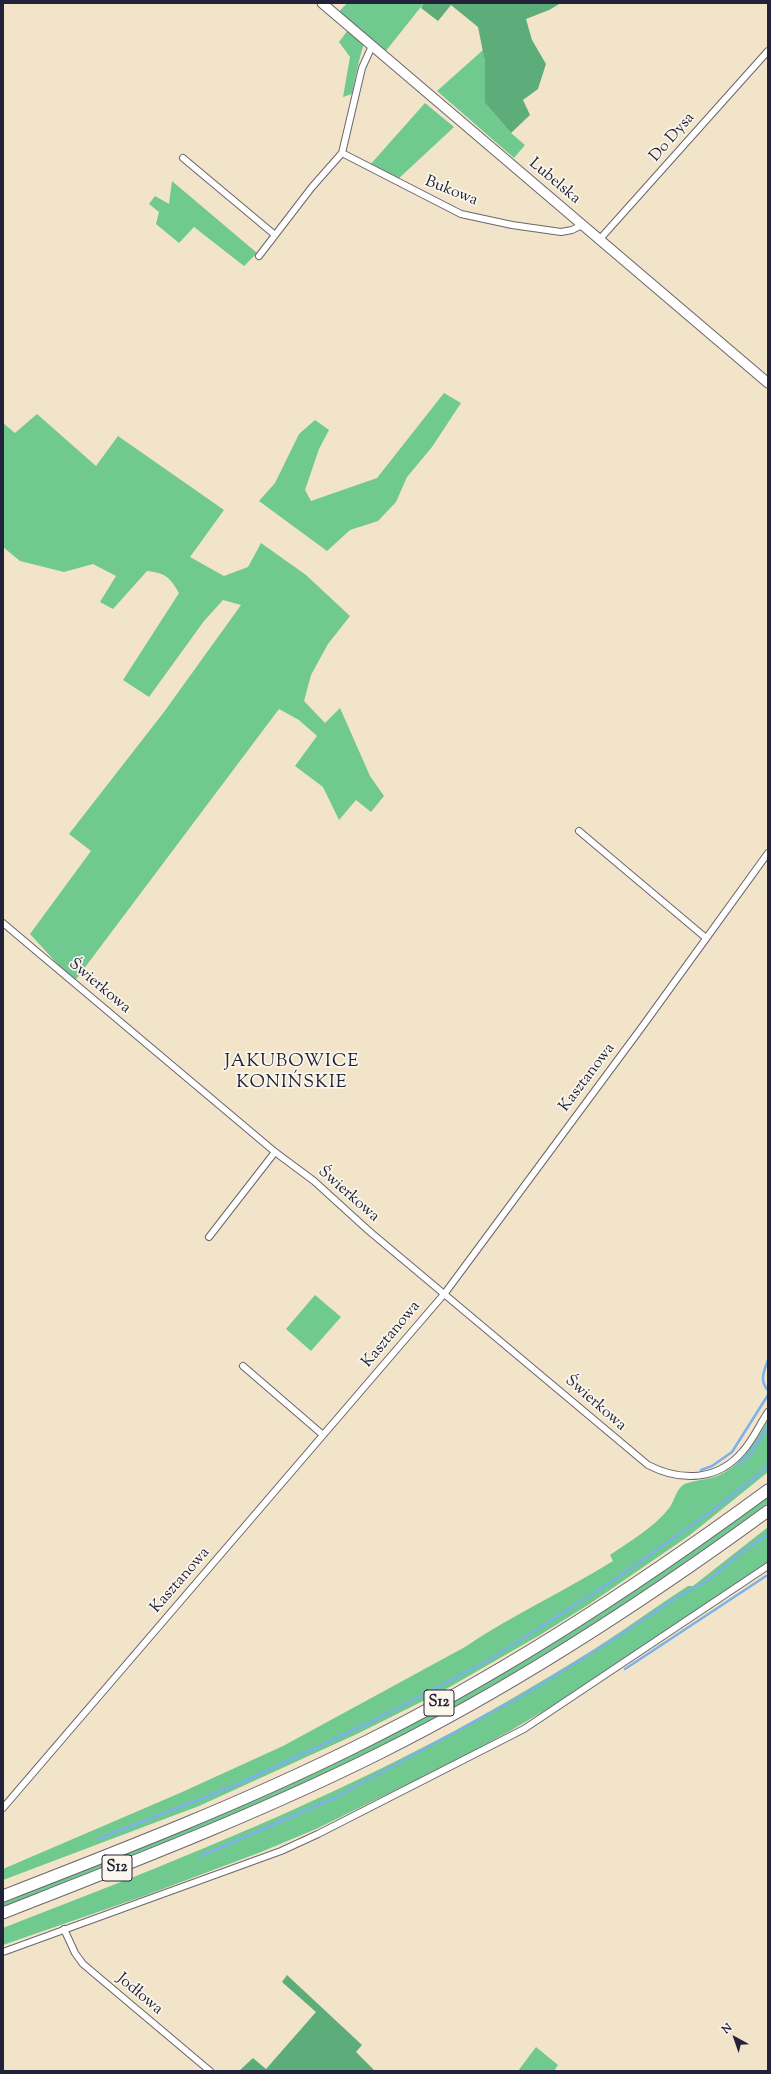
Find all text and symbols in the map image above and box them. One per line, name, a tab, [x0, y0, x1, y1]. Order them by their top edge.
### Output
street label: Do Dysa	[646, 109, 700, 167]
street label: Lubelska	[524, 155, 584, 209]
street label: Bukowa	[422, 173, 480, 211]
street label: Świerkowa	[64, 955, 134, 1019]
street label: Kasztanowa	[556, 1040, 620, 1116]
district label: JAKUBOWICE KONIŃSKIE	[225, 1052, 359, 1094]
street label: Świerkowa	[313, 1163, 383, 1227]
street label: Kasztanowa	[359, 1298, 425, 1372]
street label: Świerkowa	[560, 1372, 630, 1436]
street label: Kasztanowa	[147, 1544, 215, 1618]
road number: S12	[424, 1690, 454, 1716]
road number: S12	[102, 1855, 132, 1881]
street label: Jodłowa	[112, 1970, 166, 2020]
north arrow	[715, 2018, 755, 2058]
text: N	[719, 2020, 736, 2038]

